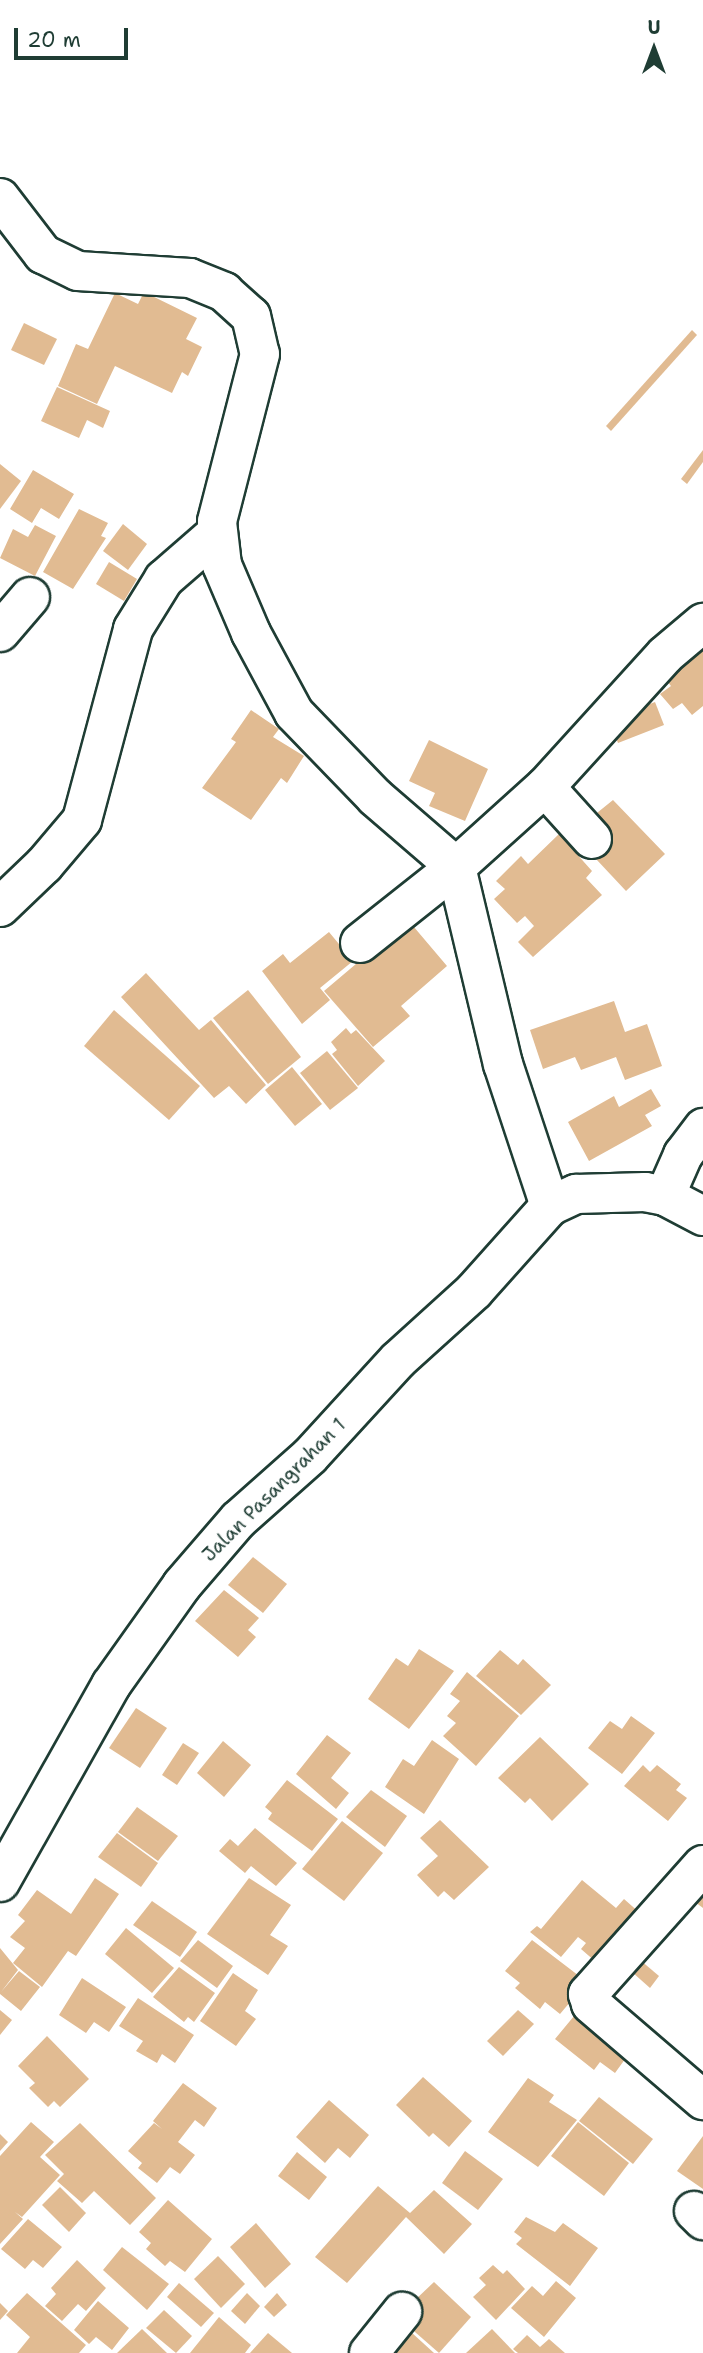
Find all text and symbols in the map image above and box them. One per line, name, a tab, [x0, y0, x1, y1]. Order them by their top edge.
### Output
scale bar	[18, 14, 131, 58]
north arrow	[619, 14, 689, 84]
text: U	[648, 15, 661, 40]
text: 20 m	[27, 26, 81, 54]
street label: Jalan Pasangrahan 1	[198, 1414, 350, 1566]

